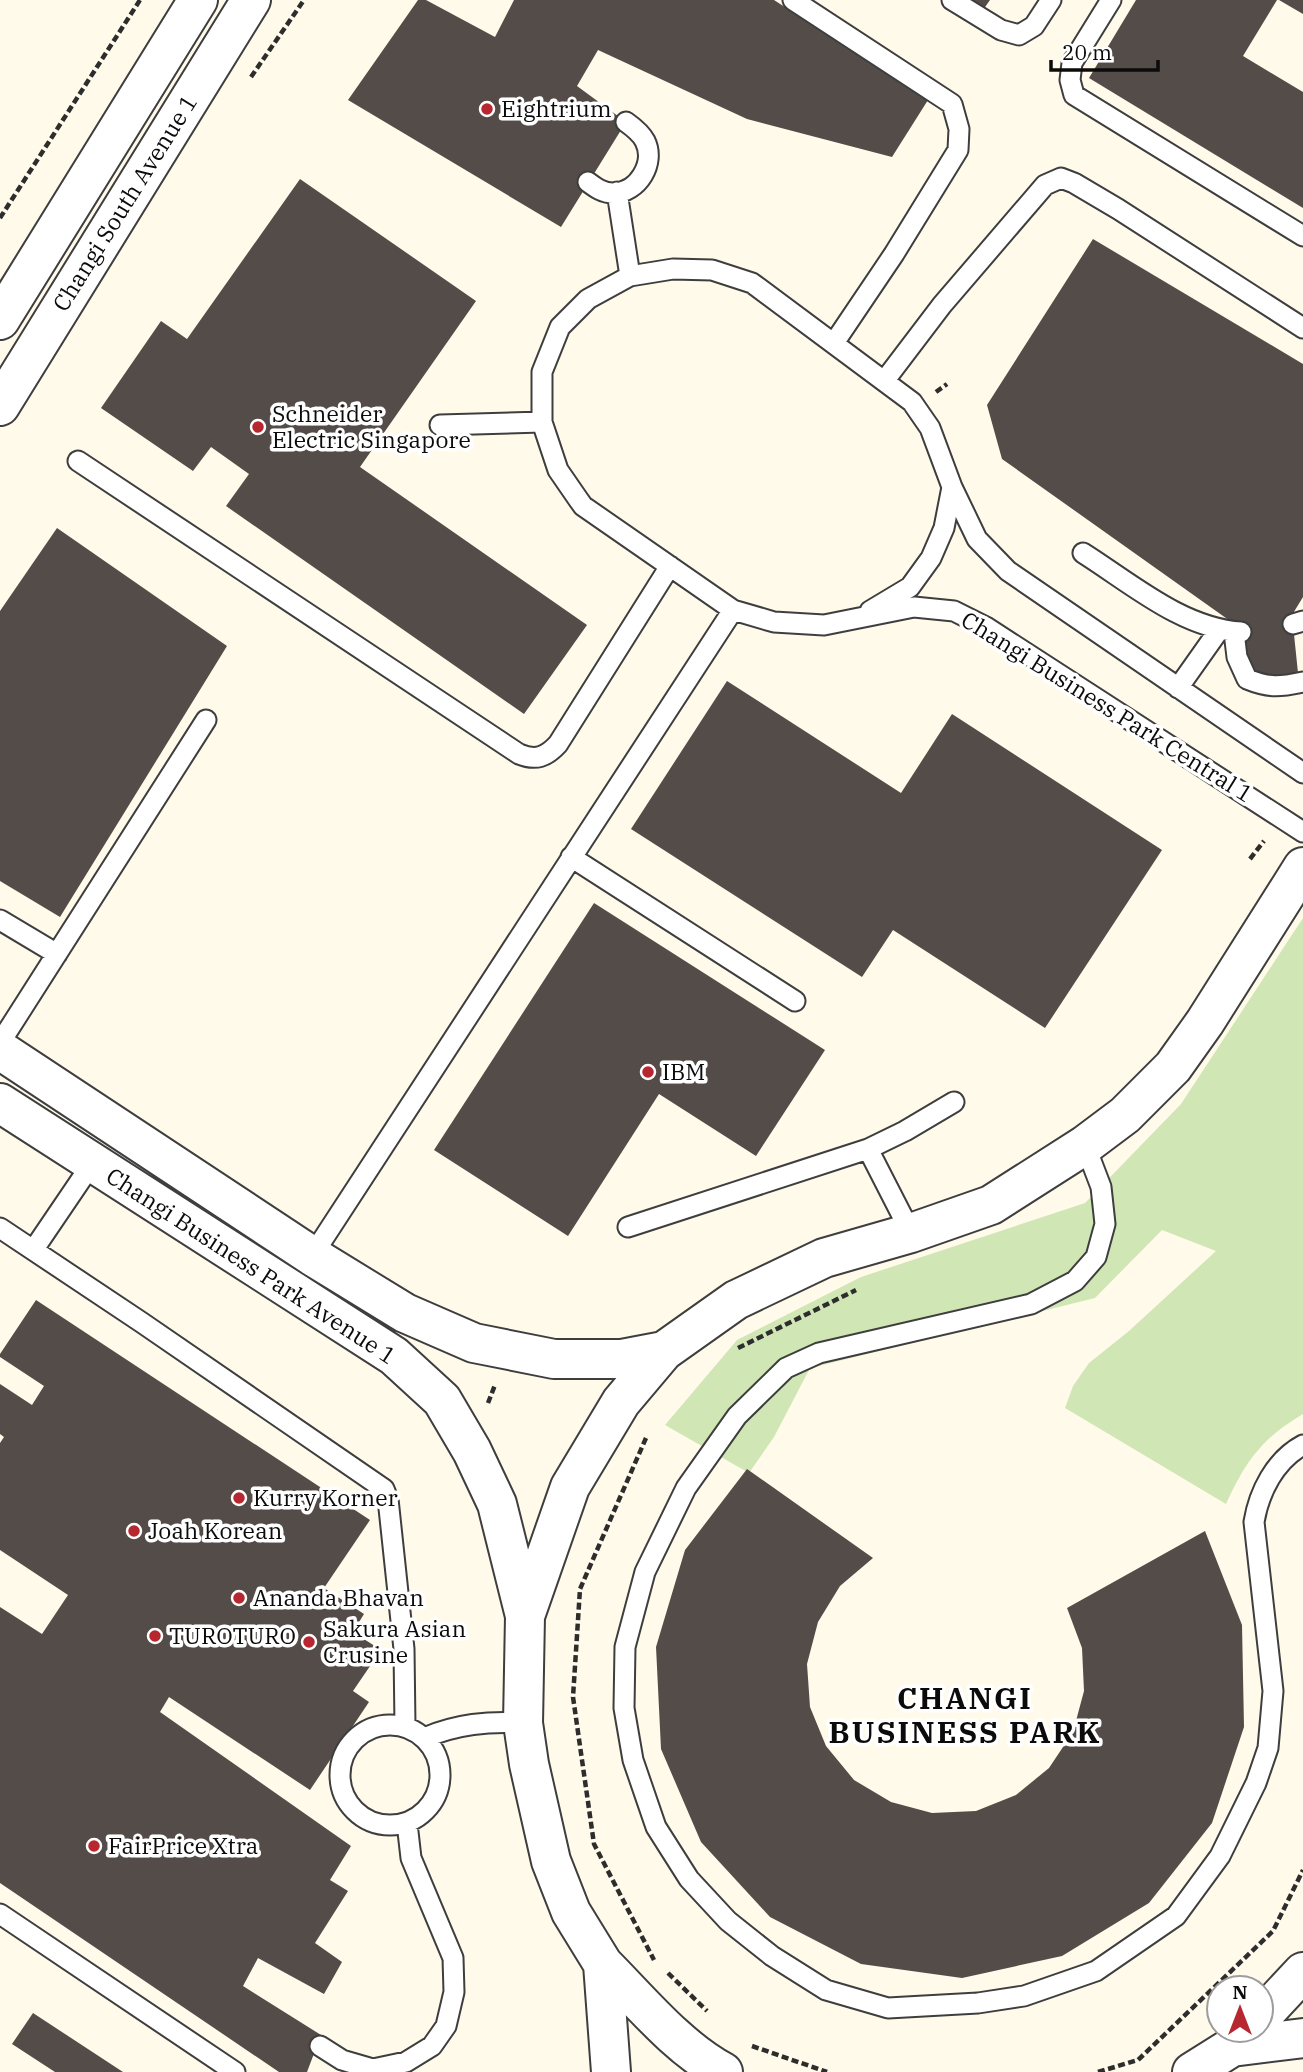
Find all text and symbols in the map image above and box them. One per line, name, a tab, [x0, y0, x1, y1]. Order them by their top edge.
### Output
scale bar	[1051, 28, 1158, 72]
text: 20 m	[1062, 38, 1112, 66]
street label: Changi South Avenue 1	[45, 88, 203, 316]
place label: Eightrium	[501, 93, 612, 123]
marker: Eightrium	[479, 101, 495, 117]
place label: Schneider Electric Singapore	[272, 398, 471, 454]
marker: Schneider Electric Singapore	[250, 419, 266, 435]
street label: Changi Business Park Central 1	[956, 604, 1259, 809]
place label: IBM	[662, 1056, 705, 1086]
marker: IBM	[640, 1064, 656, 1080]
street label: Changi Business Park Avenue 1	[101, 1160, 402, 1370]
place label: Kurry Korner	[253, 1482, 398, 1512]
marker: Kurry Korner	[231, 1490, 247, 1506]
place label: Joah Korean	[148, 1515, 282, 1545]
marker: Joah Korean	[126, 1523, 142, 1539]
place label: Ananda Bhavan	[253, 1582, 424, 1612]
marker: Ananda Bhavan	[231, 1590, 247, 1606]
place label: Sakura Asian Crusine	[323, 1613, 466, 1669]
place label: TUROTURO	[169, 1620, 296, 1650]
marker: TUROTURO	[147, 1628, 163, 1644]
marker: Sakura Asian Crusine	[301, 1634, 317, 1650]
district label: CHANGI BUSINESS PARK	[828, 1678, 1102, 1751]
place label: FairPrice Xtra	[108, 1830, 258, 1860]
marker: FairPrice Xtra	[86, 1838, 102, 1854]
north arrow	[1205, 1974, 1275, 2044]
text: N	[1232, 1980, 1248, 2004]

